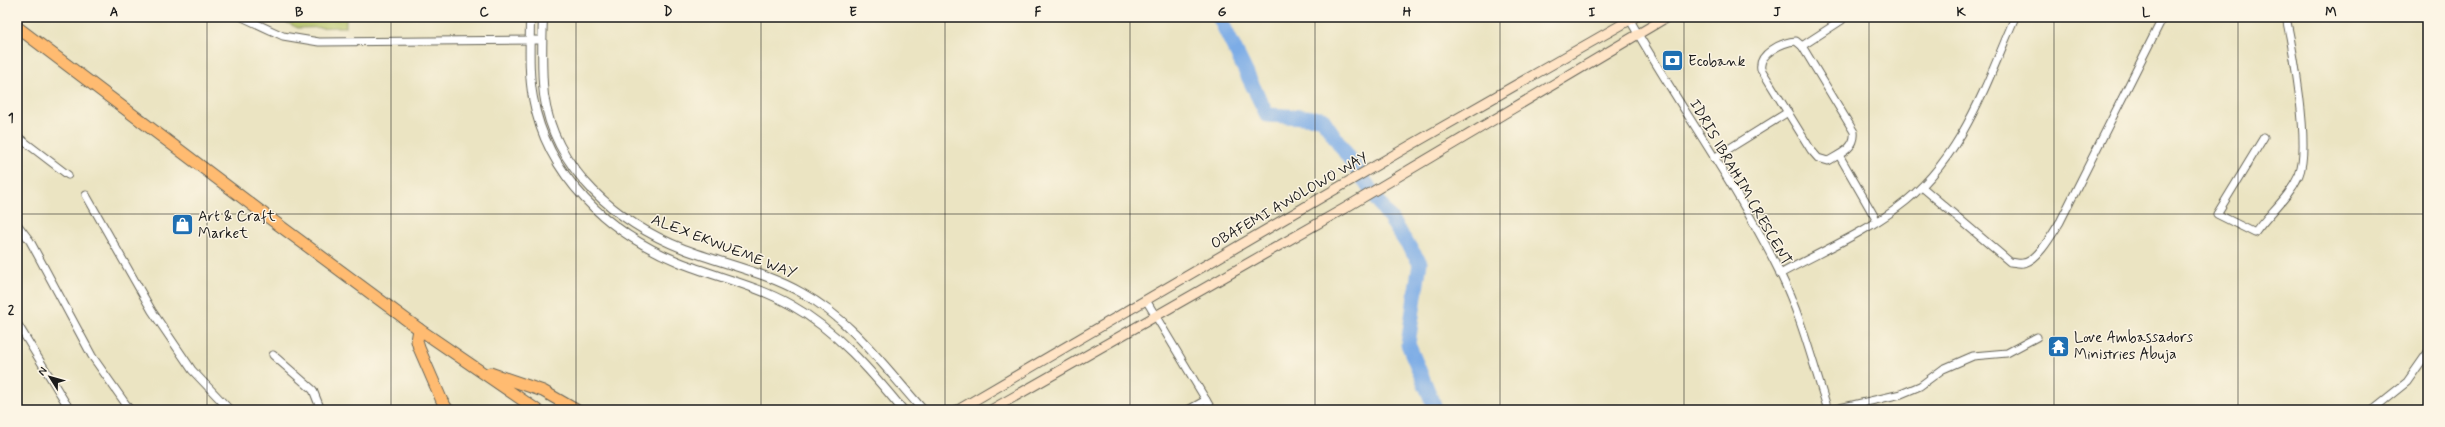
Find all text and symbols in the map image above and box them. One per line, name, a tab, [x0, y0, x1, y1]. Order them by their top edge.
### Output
text: A	[110, 4, 118, 21]
text: B	[295, 4, 304, 21]
text: C	[479, 4, 489, 21]
text: D	[664, 4, 673, 21]
text: E	[849, 4, 857, 21]
text: F	[1035, 4, 1042, 21]
text: G	[1218, 4, 1227, 21]
text: H	[1403, 4, 1412, 21]
text: I	[1589, 4, 1596, 21]
text: J	[1773, 4, 1781, 21]
text: K	[1956, 4, 1966, 21]
text: L	[2142, 4, 2151, 21]
text: M	[2325, 4, 2337, 21]
bank icon: Ecobank	[1660, 48, 1686, 74]
place label: Ecobank	[1688, 52, 1746, 72]
street label: IDRIS IBRAHIM CRESCENT	[1684, 96, 1796, 270]
text: 1	[8, 110, 14, 127]
street label: OBAFEMI AWOLOWO WAY	[1207, 148, 1372, 254]
place label: Art & Craft Market	[198, 207, 276, 244]
street label: ALEX EKWUEME WAY	[648, 210, 800, 284]
shop icon: Art & Craft Market	[169, 212, 195, 238]
text: 2	[8, 302, 15, 319]
place label: Love Ambassadors Ministries Abuja	[2074, 328, 2194, 365]
temple icon: Love Ambassadors Ministries Abuja	[2046, 333, 2072, 359]
north arrow	[30, 357, 70, 397]
text: N	[35, 364, 51, 379]

